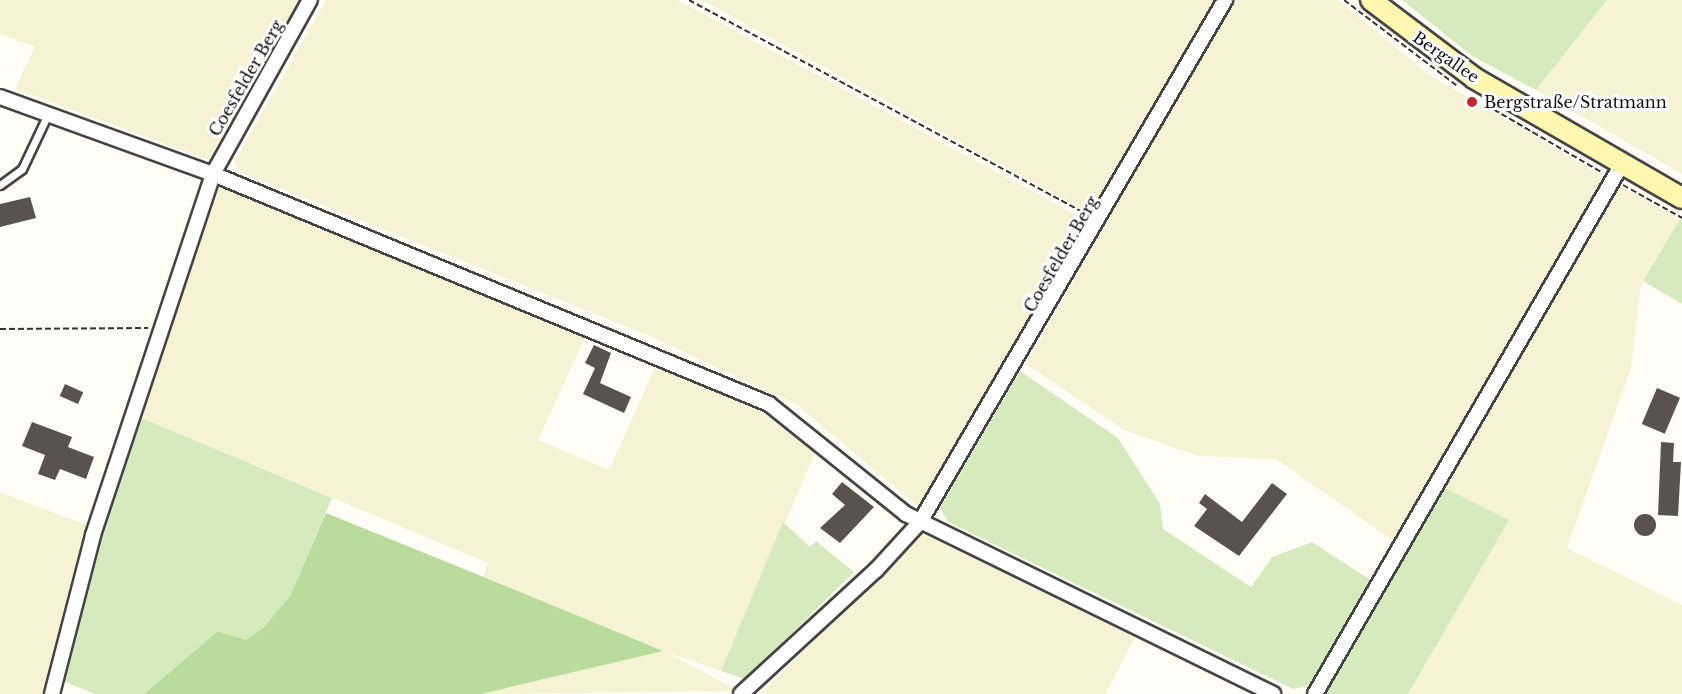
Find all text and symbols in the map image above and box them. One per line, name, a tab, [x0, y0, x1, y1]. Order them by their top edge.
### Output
street label: Coesfelder Berg	[205, 16, 287, 140]
street label: Bergallee	[1409, 27, 1483, 87]
place label: Bergstraße/Stratmann	[1484, 92, 1667, 112]
marker: Bergstraße/Stratmann	[1465, 95, 1479, 109]
street label: Coesfelder Berg	[1020, 192, 1102, 316]

